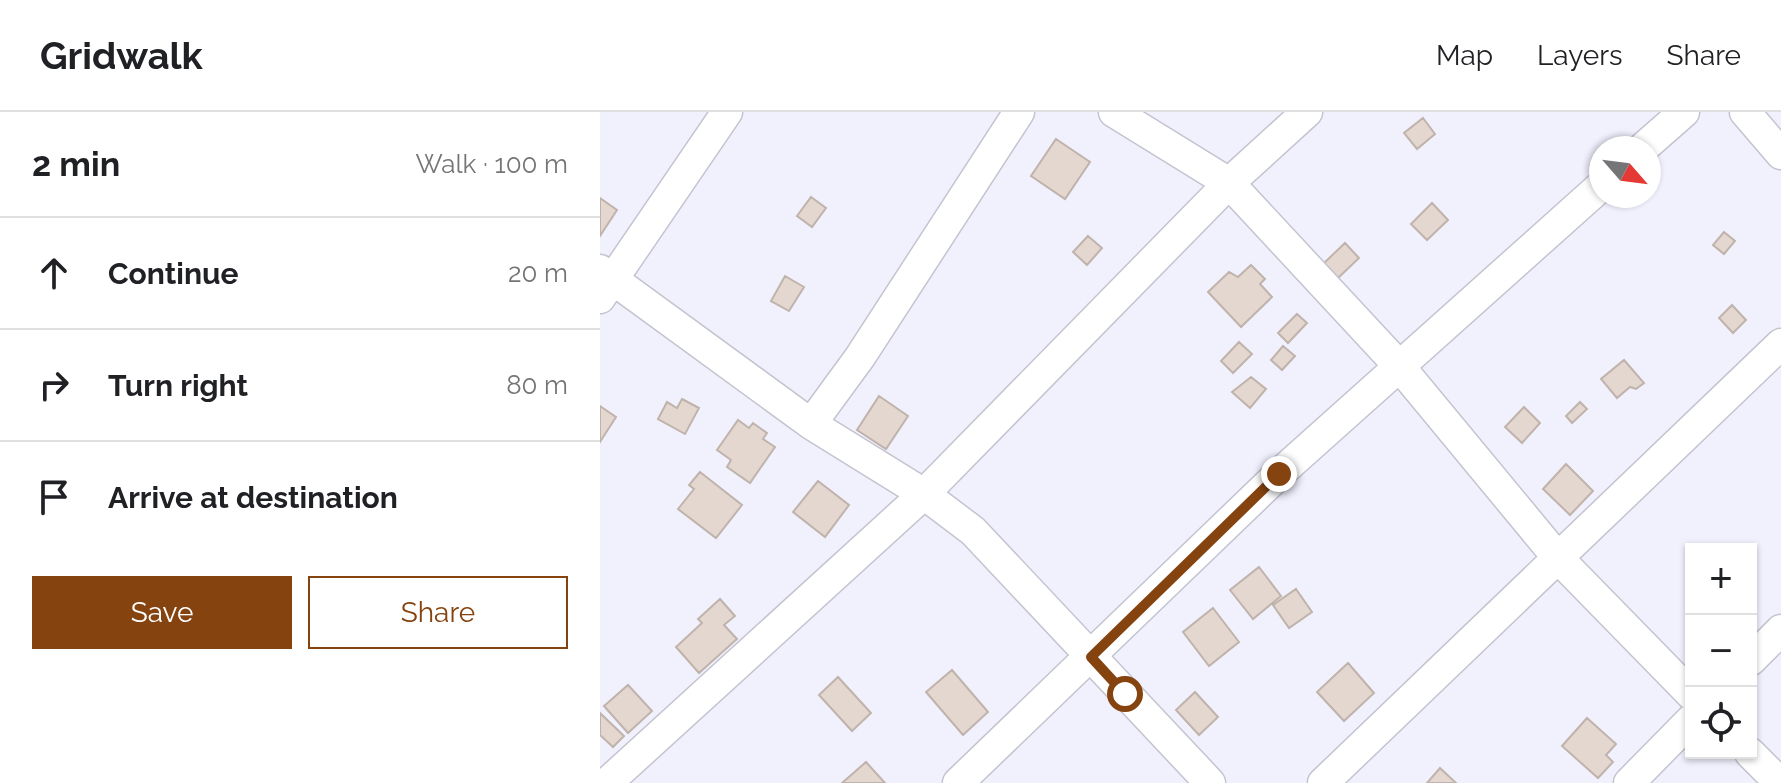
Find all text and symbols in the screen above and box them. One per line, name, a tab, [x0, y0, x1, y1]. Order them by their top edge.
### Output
text: Gridwalk	[40, 33, 203, 78]
text: Map	[1436, 39, 1493, 72]
text: Layers	[1537, 39, 1623, 72]
text: Share	[1667, 39, 1741, 72]
north arrow	[1589, 136, 1661, 208]
text: 2 min	[32, 144, 120, 184]
text: Walk · 100 m	[416, 149, 568, 179]
icon: ahead	[32, 251, 76, 295]
text: Continue	[108, 256, 239, 291]
text: 20 m	[508, 258, 568, 288]
icon: right	[32, 363, 76, 407]
text: Turn right	[108, 368, 248, 403]
text: 80 m	[506, 370, 568, 400]
route end	[1261, 456, 1297, 492]
icon: arrive	[32, 475, 76, 519]
text: Arrive at destination	[108, 480, 398, 515]
map controls	[1685, 543, 1757, 759]
button: +	[1685, 543, 1757, 615]
button: Save	[32, 576, 292, 649]
button: Share	[308, 576, 568, 649]
button: −	[1685, 615, 1757, 687]
route start	[1107, 676, 1143, 712]
button: locate	[1685, 687, 1757, 759]

